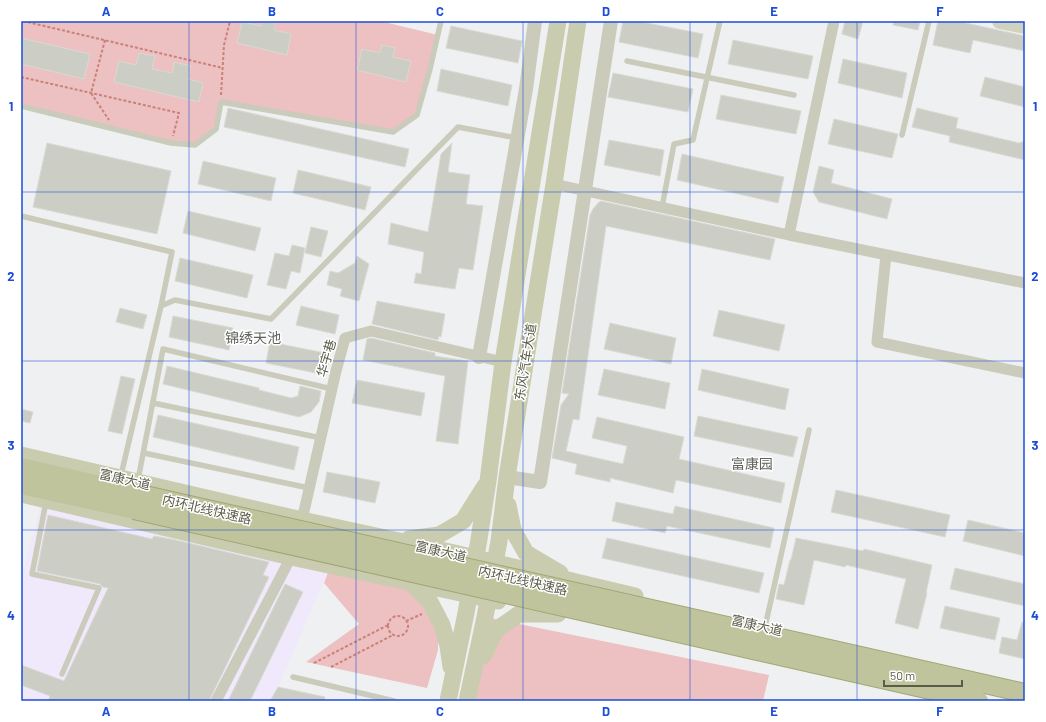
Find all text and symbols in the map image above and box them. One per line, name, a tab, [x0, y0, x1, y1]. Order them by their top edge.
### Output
text: A	[102, 3, 111, 19]
text: B	[268, 3, 276, 19]
text: C	[436, 3, 444, 19]
text: D	[602, 3, 610, 19]
text: E	[770, 3, 778, 19]
text: F	[936, 3, 944, 19]
text: 1	[9, 98, 13, 114]
text: 1	[1033, 98, 1037, 114]
text: 2	[7, 268, 15, 284]
text: 2	[1031, 268, 1039, 284]
street label: 东风汽车大道	[511, 322, 539, 402]
district label: 锦绣天池	[225, 329, 281, 346]
street label: 华宇巷	[313, 337, 339, 379]
text: 3	[7, 437, 15, 453]
text: 3	[1031, 437, 1039, 453]
district label: 富康园	[731, 455, 773, 472]
street label: 富康大道	[98, 465, 152, 493]
street label: 内环北线快速路	[161, 491, 253, 527]
street label: 富康大道	[414, 537, 468, 565]
street label: 内环北线快速路	[477, 562, 569, 598]
text: 4	[7, 607, 15, 623]
text: 4	[1031, 607, 1039, 623]
street label: 富康大道	[730, 611, 784, 639]
scale bar	[884, 662, 962, 688]
text: 50 m	[890, 668, 915, 682]
text: A	[102, 703, 111, 719]
text: B	[268, 703, 276, 719]
text: C	[436, 703, 444, 719]
text: D	[602, 703, 610, 719]
text: E	[770, 703, 778, 719]
text: F	[936, 703, 944, 719]

